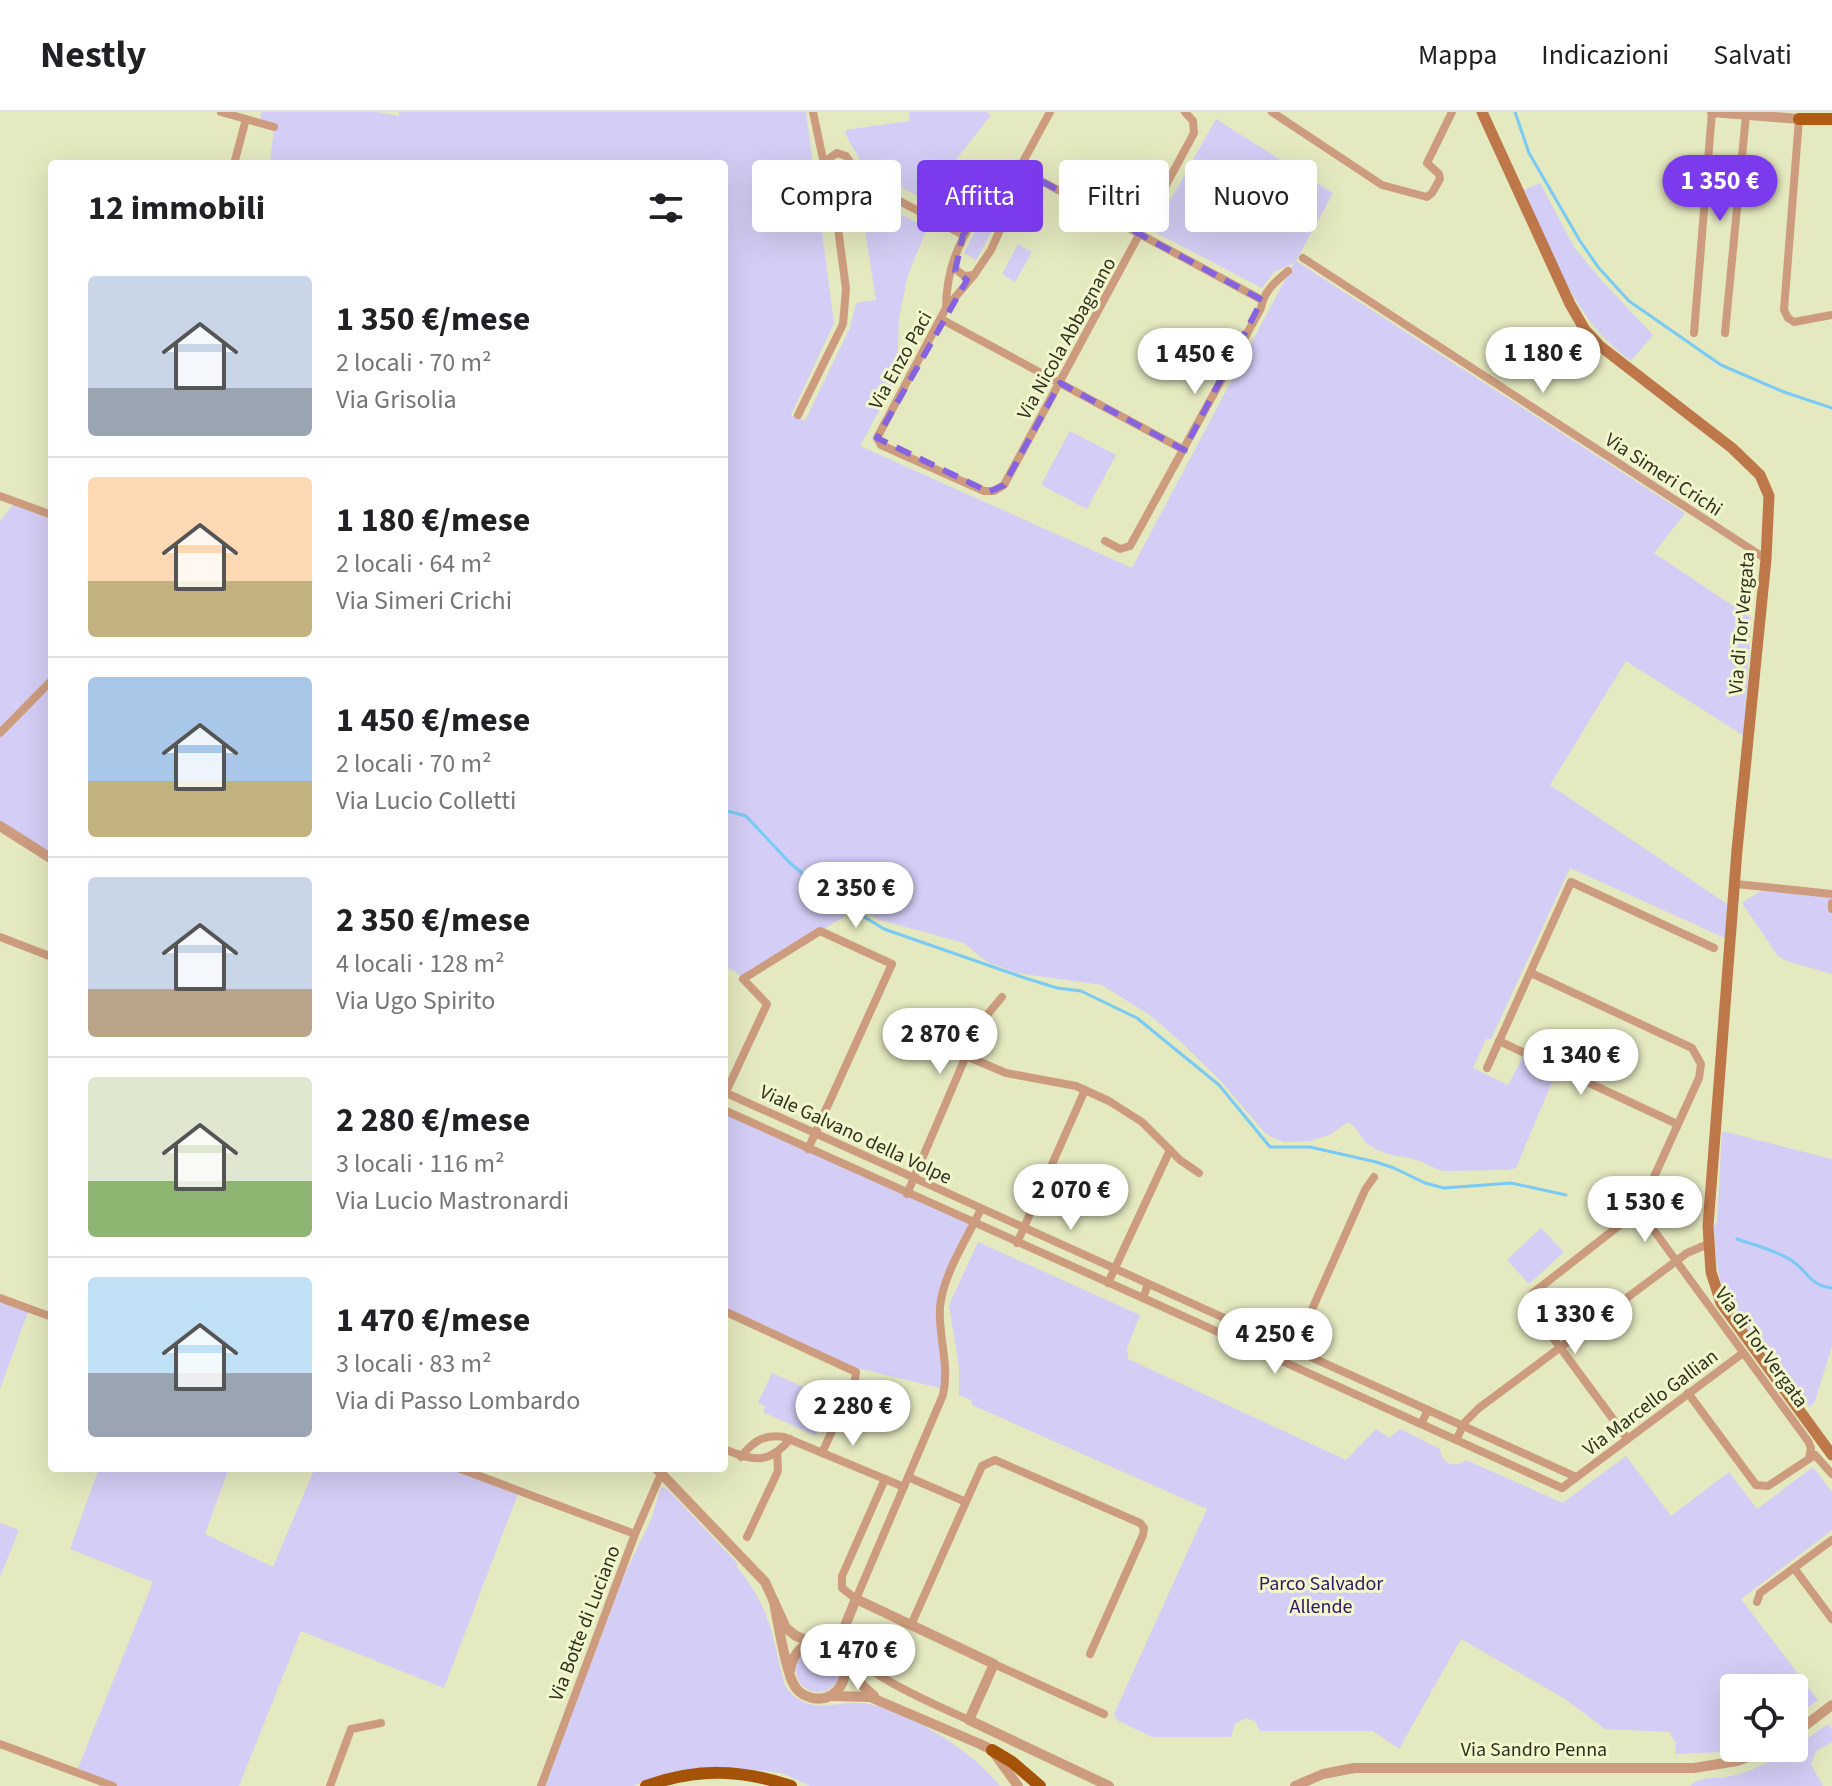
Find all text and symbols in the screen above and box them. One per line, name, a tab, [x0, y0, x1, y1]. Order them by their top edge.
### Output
text: Nestly	[40, 28, 146, 82]
text: Mappa	[1418, 35, 1497, 75]
text: Indicazioni	[1541, 35, 1669, 75]
text: Salvati	[1713, 35, 1792, 75]
pin: 1 350 €	[1646, 155, 1794, 223]
chip: Compra	[752, 160, 901, 232]
chip: Affitta	[917, 160, 1043, 232]
chip: Filtri	[1059, 160, 1169, 232]
chip: Nuovo	[1185, 160, 1317, 232]
text: 1 350 €	[1680, 162, 1760, 199]
text: 12 immobili	[88, 184, 265, 233]
icon: filters	[644, 186, 688, 230]
street label: Via Nicola Abbagnano	[1011, 252, 1123, 425]
text: 1 350 €/mese	[336, 295, 530, 344]
street label: Via Enzo Paci	[862, 306, 939, 415]
icon: home	[152, 308, 248, 404]
pin: 1 180 €	[1469, 327, 1617, 395]
pin: 1 450 €	[1121, 328, 1269, 396]
text: 1 180 €	[1503, 334, 1583, 371]
text: 1 450 €	[1155, 335, 1235, 372]
text: 2 locali · 70 m²	[336, 344, 492, 381]
text: Via Grisolia	[336, 381, 457, 418]
street label: Via Simeri Crichi	[1599, 426, 1728, 523]
text: 1 180 €/mese	[336, 496, 530, 545]
icon: home	[152, 509, 248, 605]
text: 2 locali · 64 m²	[336, 545, 492, 582]
street label: Via di Tor Vergata	[1722, 551, 1762, 696]
text: Via Simeri Crichi	[336, 582, 512, 619]
text: 1 450 €/mese	[336, 696, 530, 745]
icon: home	[152, 709, 248, 805]
text: 2 locali · 70 m²	[336, 745, 492, 782]
text: Via Lucio Colletti	[336, 782, 516, 819]
pin: 2 350 €	[782, 862, 930, 930]
text: 2 350 €	[816, 869, 896, 906]
text: 2 350 €/mese	[336, 896, 530, 945]
icon: home	[152, 909, 248, 1005]
text: 4 locali · 128 m²	[336, 945, 505, 982]
text: Via Ugo Spirito	[336, 982, 495, 1019]
pin: 2 870 €	[866, 1008, 1014, 1076]
text: 2 870 €	[900, 1015, 980, 1052]
pin: 1 340 €	[1507, 1029, 1655, 1097]
text: 1 340 €	[1541, 1036, 1621, 1073]
street label: Viale Galvano della Volpe	[755, 1078, 956, 1192]
text: 2 280 €/mese	[336, 1096, 530, 1145]
icon: home	[152, 1109, 248, 1205]
text: 3 locali · 116 m²	[336, 1145, 505, 1182]
pin: 2 070 €	[997, 1164, 1145, 1232]
text: 2 070 €	[1031, 1171, 1111, 1208]
pin: 1 530 €	[1571, 1176, 1719, 1244]
text: Via Lucio Mastronardi	[336, 1182, 569, 1219]
text: 1 530 €	[1605, 1183, 1685, 1220]
street label: Via di Tor Vergata	[1708, 1281, 1815, 1414]
pin: 1 330 €	[1501, 1288, 1649, 1356]
text: 1 330 €	[1535, 1295, 1615, 1332]
text: 1 470 €/mese	[336, 1296, 530, 1345]
pin: 4 250 €	[1201, 1308, 1349, 1376]
icon: home	[152, 1309, 248, 1405]
text: 4 250 €	[1235, 1315, 1315, 1352]
street label: Via Marcello Gallian	[1577, 1343, 1724, 1463]
text: 3 locali · 83 m²	[336, 1345, 492, 1382]
pin: 2 280 €	[779, 1380, 927, 1448]
text: Via di Passo Lombardo	[336, 1382, 580, 1419]
text: 2 280 €	[813, 1387, 893, 1424]
street label: Via Botte di Luciano	[542, 1541, 628, 1705]
park label: Parco Salvador Allende	[1259, 1570, 1383, 1621]
pin: 1 470 €	[784, 1624, 932, 1692]
text: 1 470 €	[818, 1631, 898, 1668]
map controls	[1720, 1674, 1808, 1762]
button: locate	[1720, 1674, 1808, 1762]
street label: Via Sandro Penna	[1461, 1736, 1607, 1764]

